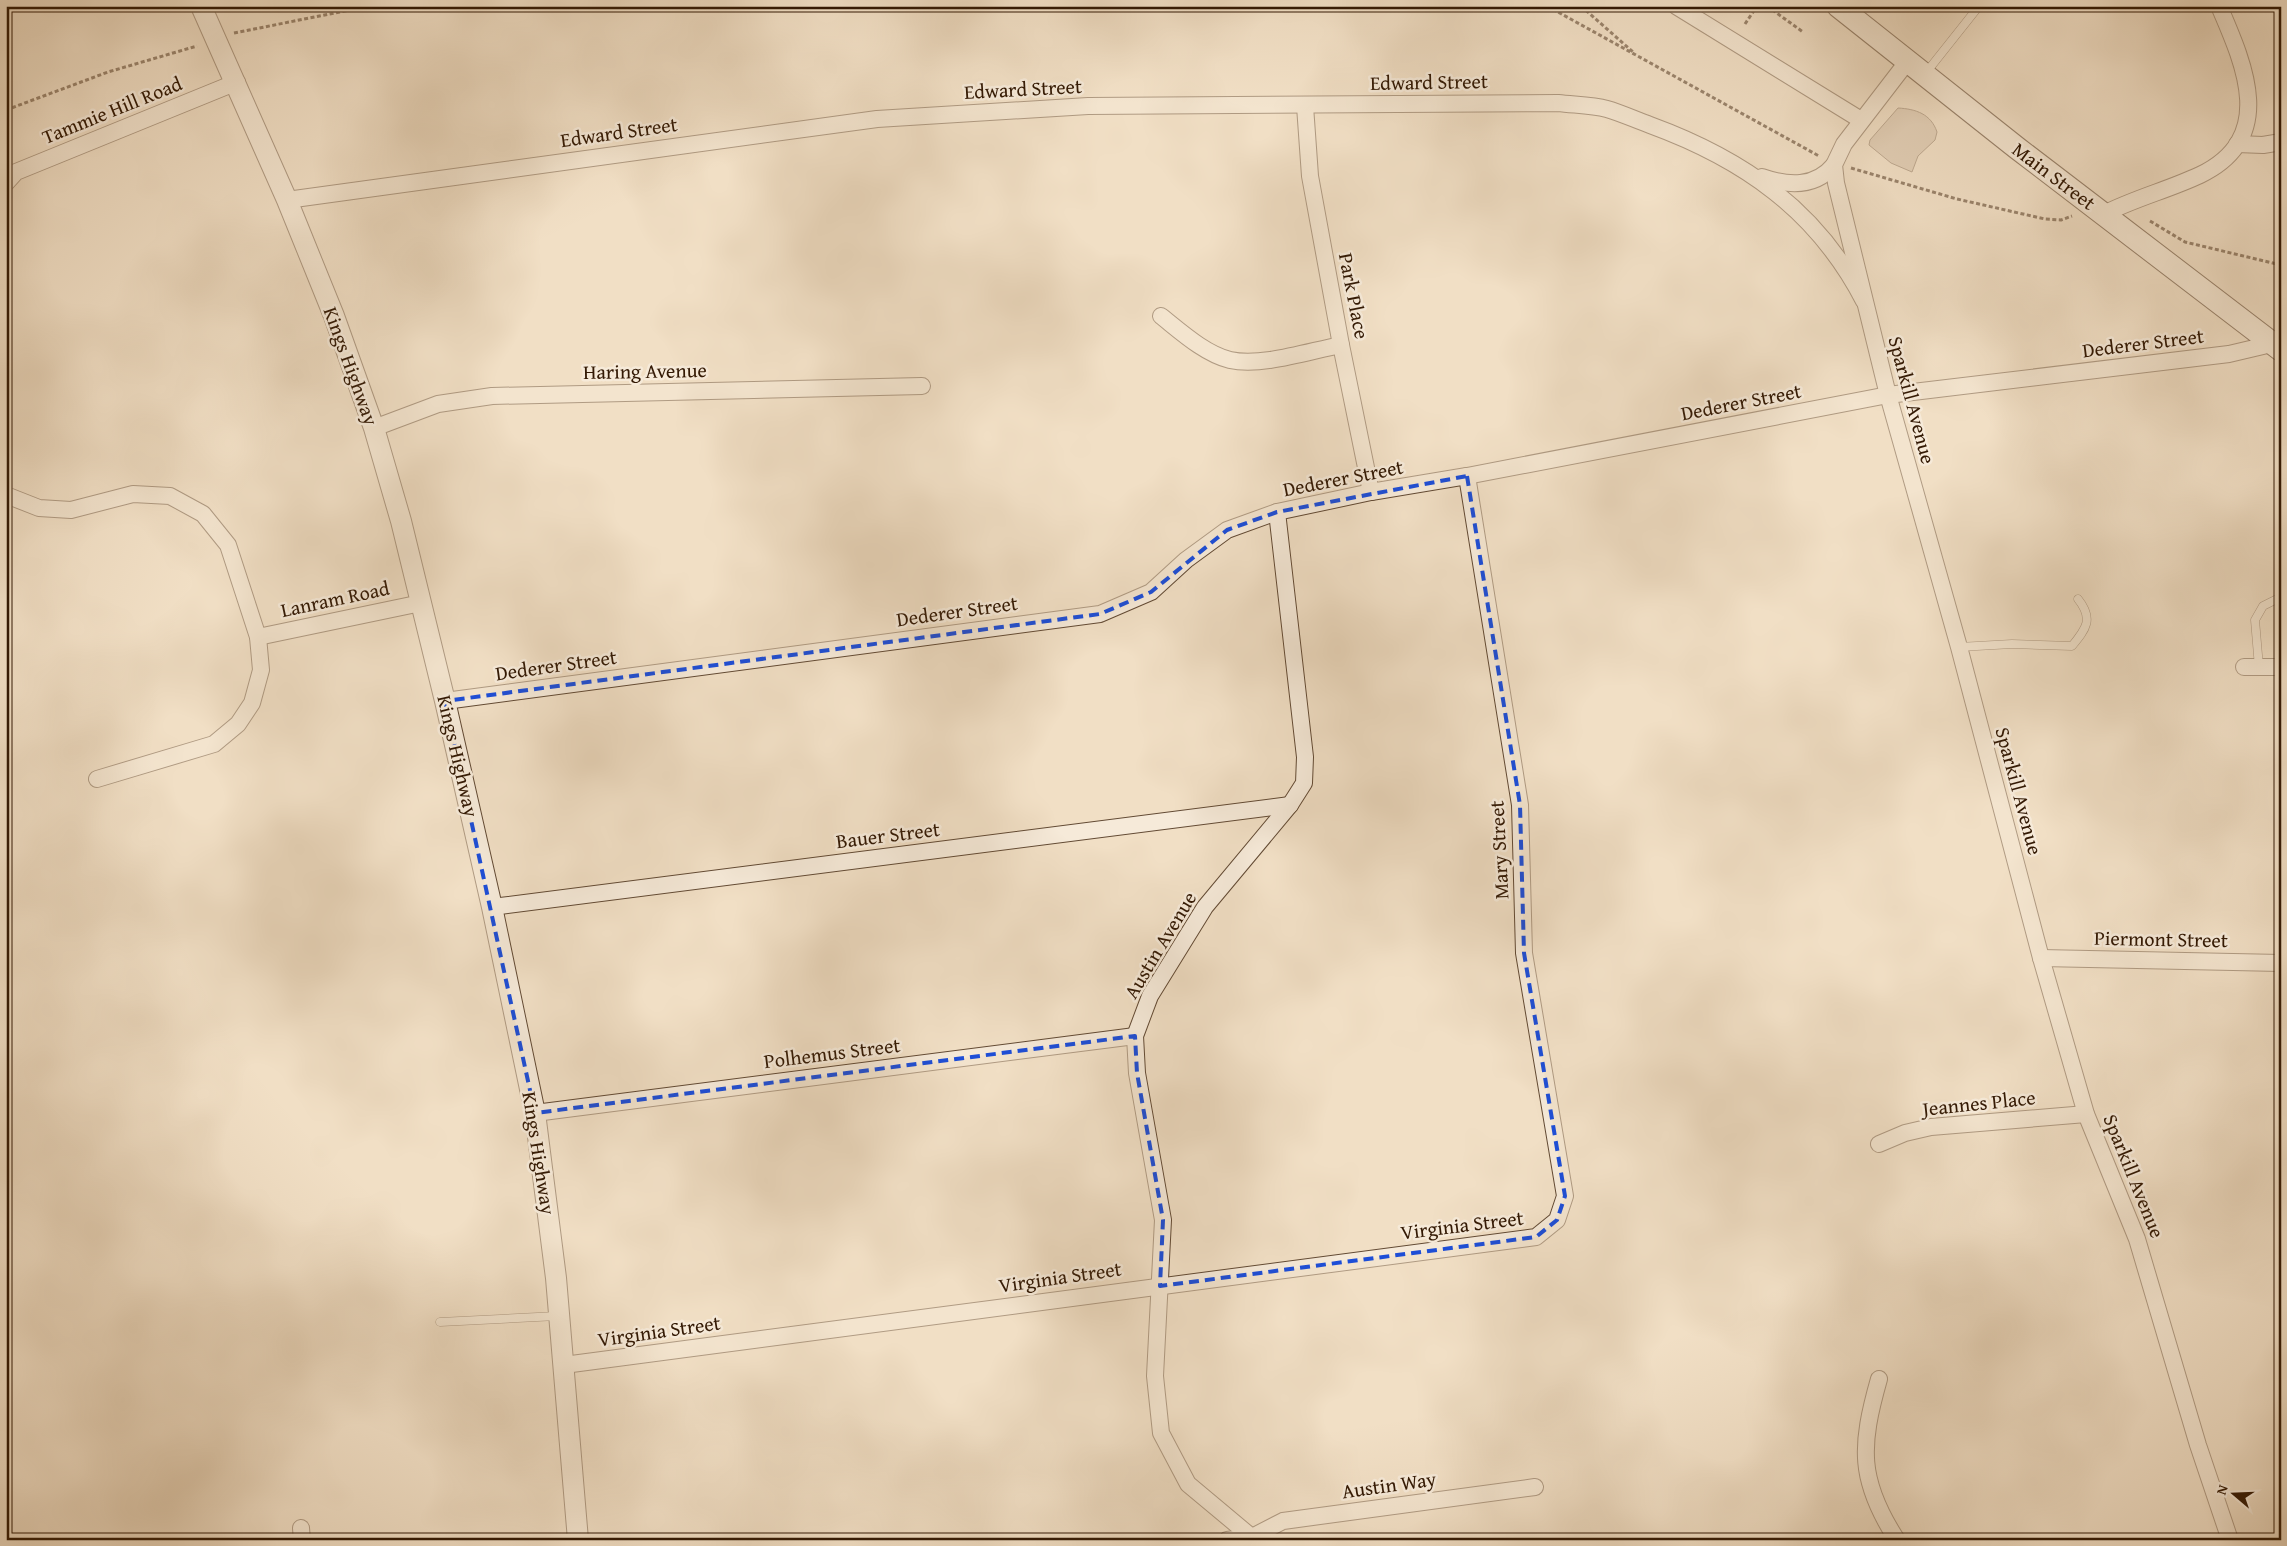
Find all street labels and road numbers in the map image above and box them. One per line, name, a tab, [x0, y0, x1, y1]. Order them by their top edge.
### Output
street label: Edward Street	[1370, 66, 1488, 97]
street label: Tammie Hill Road	[38, 68, 186, 151]
street label: Edward Street	[963, 71, 1083, 106]
street label: Edward Street	[559, 109, 679, 154]
street label: Main Street	[2007, 135, 2102, 217]
street label: Park Place	[1332, 250, 1377, 341]
street label: Kings Highway	[317, 302, 386, 429]
street label: Dederer Street	[2081, 321, 2205, 364]
street label: Sparkill Avenue	[1882, 333, 1943, 467]
street label: Haring Avenue	[583, 355, 707, 386]
street label: Dederer Street	[1678, 376, 1804, 427]
street label: Dederer Street	[1280, 452, 1406, 503]
street label: Lanram Road	[278, 573, 392, 624]
street label: Dederer Street	[894, 588, 1019, 633]
street label: Dederer Street	[493, 642, 618, 687]
street label: Kings Highway	[430, 692, 487, 820]
street label: Sparkill Avenue	[1989, 724, 2050, 858]
street label: Mary Street	[1481, 800, 1516, 900]
street label: Bauer Street	[834, 814, 941, 855]
street label: Austin Avenue	[1116, 886, 1203, 1004]
street label: Piermont Street	[2094, 923, 2228, 954]
street label: Polhemus Street	[762, 1030, 902, 1075]
street label: Jeannes Place	[1918, 1082, 2037, 1123]
street label: Kings Highway	[515, 1089, 564, 1217]
street label: Sparkill Avenue	[2096, 1110, 2172, 1242]
street label: Virginia Street	[1399, 1203, 1525, 1246]
street label: Virginia Street	[997, 1254, 1123, 1299]
street label: Virginia Street	[596, 1308, 722, 1353]
street label: Austin Way	[1340, 1464, 1438, 1505]

